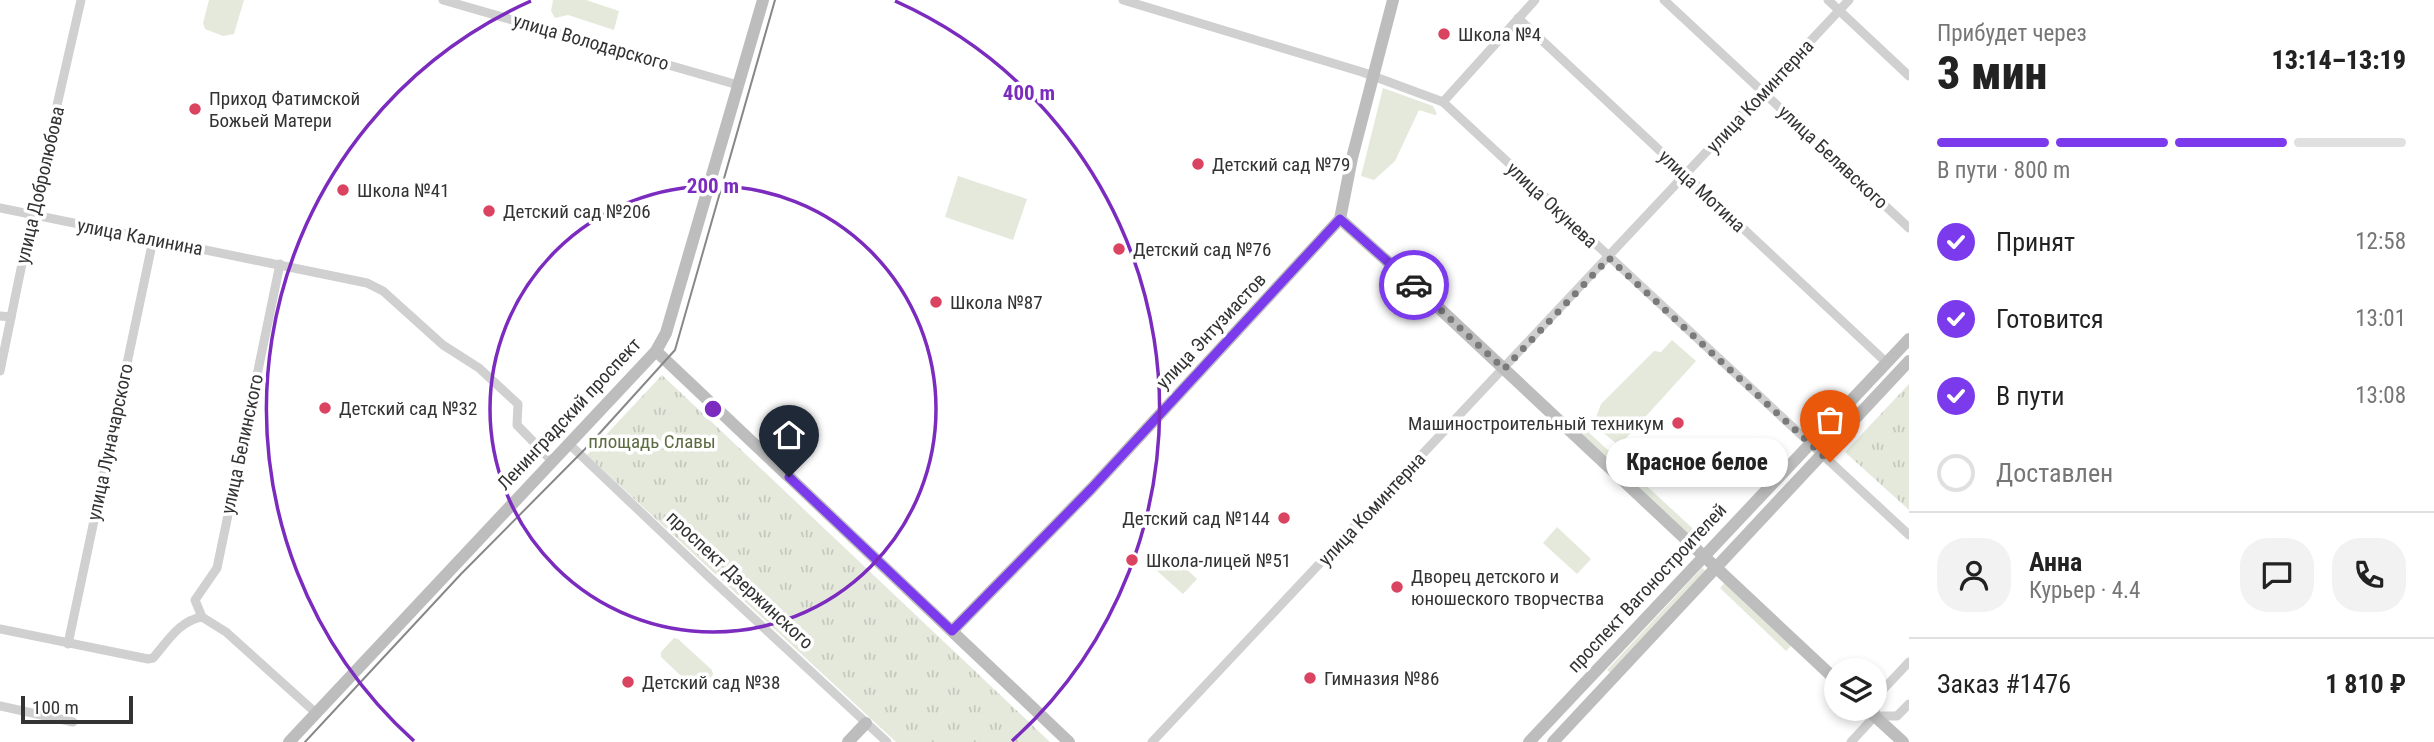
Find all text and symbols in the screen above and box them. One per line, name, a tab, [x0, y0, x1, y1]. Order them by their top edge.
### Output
street label: улица Володарского	[510, 9, 672, 75]
text: Прибудет через	[1937, 20, 2087, 47]
place label: Школа №4	[1458, 23, 1541, 46]
marker: Школа №4	[1436, 26, 1452, 42]
street label: улица Коминтерна	[1702, 35, 1818, 157]
text: 13:14–13:19	[2272, 45, 2406, 75]
text: 3 мин	[1937, 46, 2047, 100]
text: 400 m	[1003, 81, 1055, 105]
place label: Приход Фатимской Божьей Матери	[209, 87, 360, 132]
street label: улица Белявского	[1773, 100, 1893, 214]
marker: Приход Фатимской Божьей Матери	[187, 101, 203, 117]
street label: улица Добролюбова	[11, 104, 69, 266]
street label: улица Мотина	[1654, 145, 1750, 237]
place label: Детский сад №79	[1212, 153, 1350, 176]
marker: Детский сад №79	[1190, 156, 1206, 172]
street label: улица Окунева	[1502, 157, 1602, 253]
text: В пути · 800 m	[1937, 157, 2070, 184]
text: 200 m	[687, 174, 739, 198]
place label: Школа №41	[357, 179, 450, 202]
marker: Школа №41	[335, 182, 351, 198]
place label: Детский сад №206	[503, 200, 651, 223]
marker: Детский сад №206	[481, 203, 497, 219]
street label: улица Калинина	[75, 214, 205, 260]
icon: check	[1937, 223, 1975, 261]
text: Принят	[1996, 227, 2075, 257]
text: 12:58	[2355, 228, 2406, 255]
place label: Детский сад №76	[1133, 238, 1271, 261]
marker: Детский сад №76	[1111, 241, 1127, 257]
courier	[1379, 250, 1449, 320]
icon: car	[1395, 266, 1433, 304]
street label: улица Энтузиастов	[1151, 268, 1271, 394]
place label: Школа №87	[950, 291, 1043, 314]
marker: Школа №87	[928, 294, 944, 310]
icon: check	[1937, 300, 1975, 338]
text: Готовится	[1996, 304, 2104, 334]
text: 13:01	[2355, 305, 2406, 332]
street label: Ленинградский проспект	[492, 333, 646, 495]
street label: улица Луначарского	[82, 361, 138, 523]
street label: улица Белинского	[216, 372, 268, 516]
icon: check	[1937, 377, 1975, 415]
text: В пути	[1996, 381, 2065, 411]
text: 13:08	[2355, 382, 2406, 409]
pin	[1800, 390, 1860, 462]
place label: Детский сад №32	[339, 397, 477, 420]
centre of rings	[701, 397, 725, 421]
marker: Детский сад №32	[317, 400, 333, 416]
icon: bag	[1811, 401, 1849, 439]
pin	[759, 405, 819, 477]
place label: Машиностроительный техникум	[1408, 412, 1664, 435]
marker: Машиностроительный техникум	[1670, 415, 1686, 431]
icon: home	[770, 416, 808, 454]
park label: площадь Славы	[588, 430, 716, 453]
callout: Красное белое	[1606, 438, 1788, 486]
street label: улица Коминтерна	[1314, 448, 1430, 570]
text: Красное белое	[1626, 449, 1768, 476]
text: Доставлен	[1996, 458, 2113, 488]
street label: проспект Вагоностроителей	[1563, 499, 1731, 677]
street label: проспект Дзержинского	[662, 506, 818, 654]
place label: Детский сад №144	[1122, 507, 1270, 530]
marker: Детский сад №144	[1276, 510, 1292, 526]
button: person	[1937, 538, 2011, 612]
button: chat	[2240, 538, 2314, 612]
button: phone	[2332, 538, 2406, 612]
text: Анна	[2029, 547, 2082, 577]
place label: Школа-лицей №51	[1146, 549, 1291, 572]
marker: Школа-лицей №51	[1124, 552, 1140, 568]
place label: Дворец детского и юношеского творчества	[1411, 565, 1604, 610]
text: Курьер · 4.4	[2029, 577, 2140, 604]
marker: Дворец детского и юношеского творчества	[1389, 579, 1405, 595]
map controls	[1824, 658, 1887, 721]
button: layers	[1824, 658, 1887, 721]
place label: Гимназия №86	[1324, 667, 1439, 690]
text: Заказ #1476	[1937, 669, 2071, 699]
text: 1 810 ₽	[2325, 669, 2406, 699]
marker: Гимназия №86	[1302, 670, 1318, 686]
place label: Детский сад №38	[642, 671, 780, 694]
marker: Детский сад №38	[620, 674, 636, 690]
scale bar	[21, 693, 133, 725]
text: 100 m	[32, 696, 79, 719]

